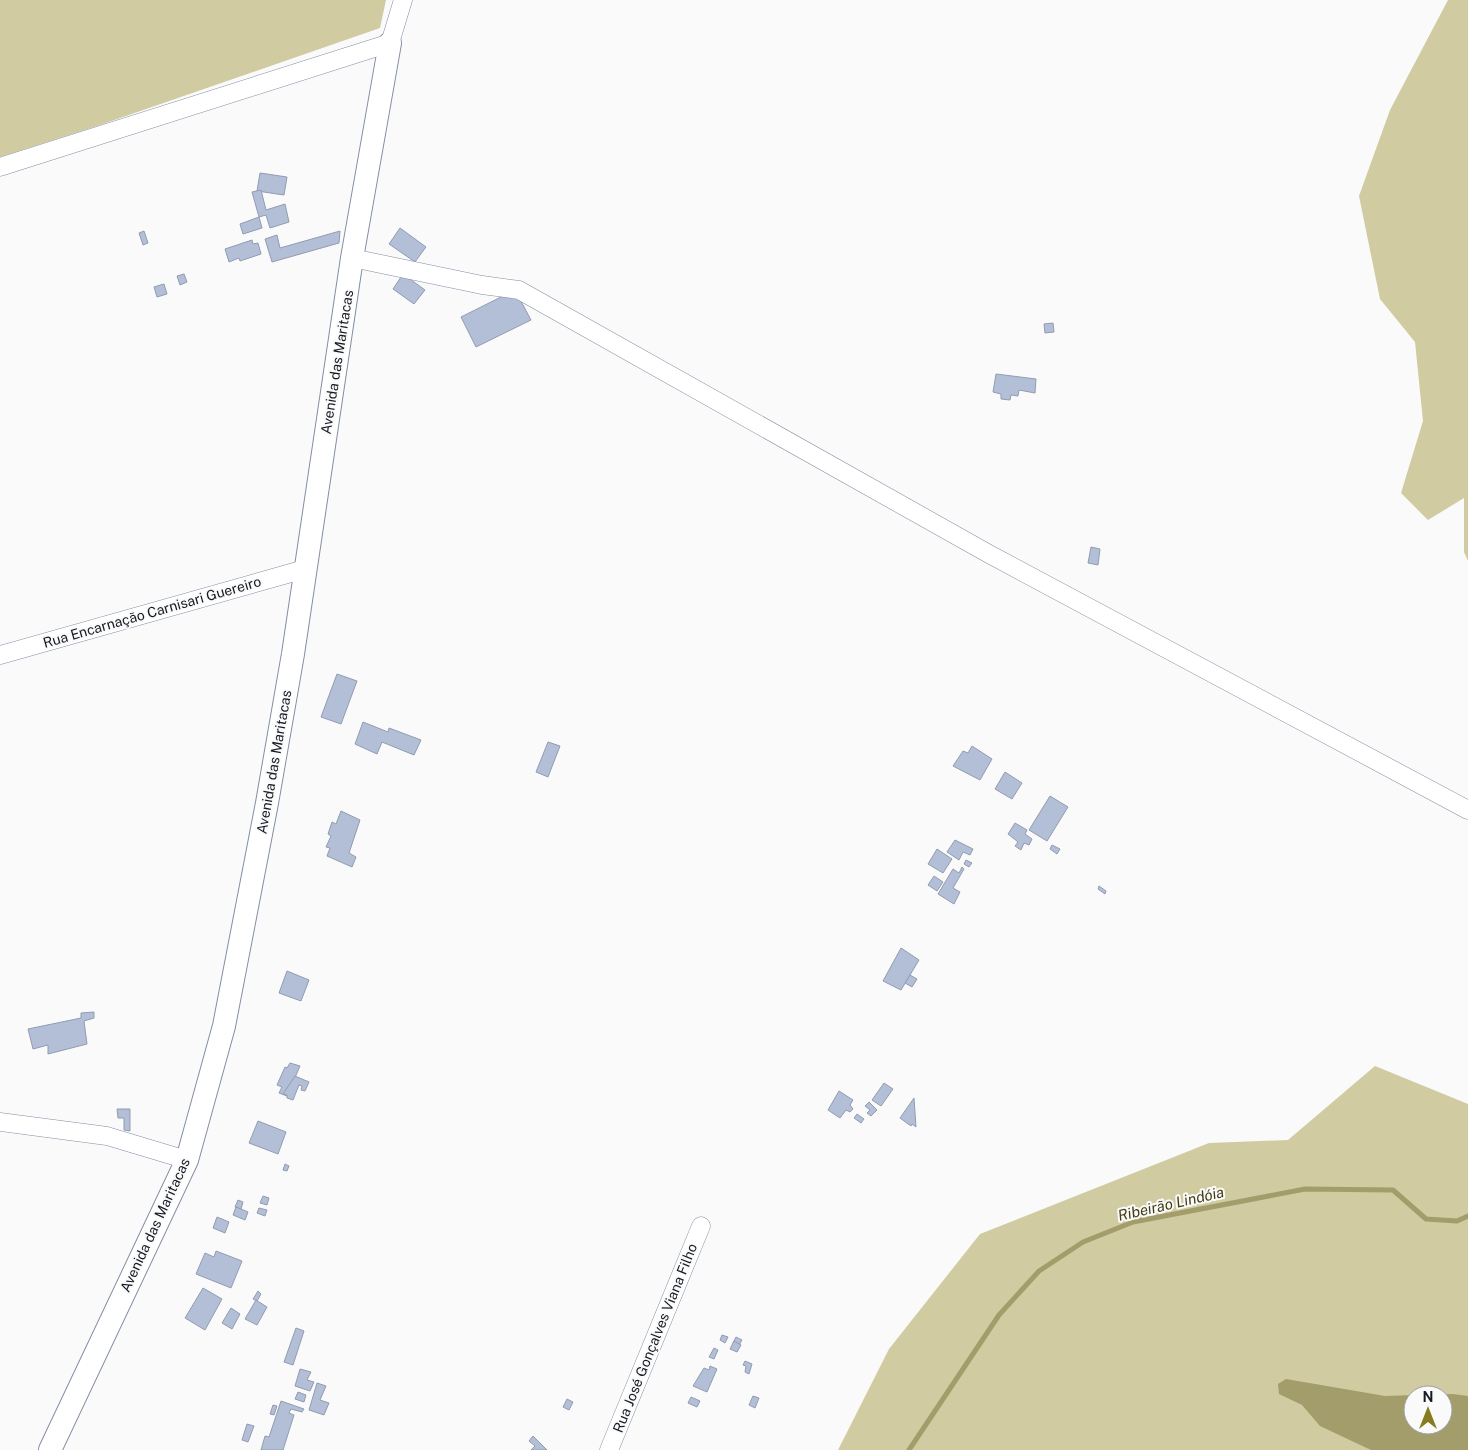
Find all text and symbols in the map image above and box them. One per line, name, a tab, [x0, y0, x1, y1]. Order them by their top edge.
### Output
street label: Avenida das Maritacas	[318, 289, 356, 435]
street label: Rua Encarnação Carnisari Guereiro	[41, 573, 263, 651]
street label: Avenida das Maritacas	[253, 689, 295, 835]
street label: Avenida das Maritacas	[117, 1156, 193, 1294]
water label: Ribeirão Lindóia	[1116, 1183, 1226, 1224]
street label: Rua José Gonçalves Viana Filho	[610, 1241, 700, 1435]
north arrow	[1403, 1385, 1453, 1435]
text: N	[1423, 1389, 1433, 1405]

